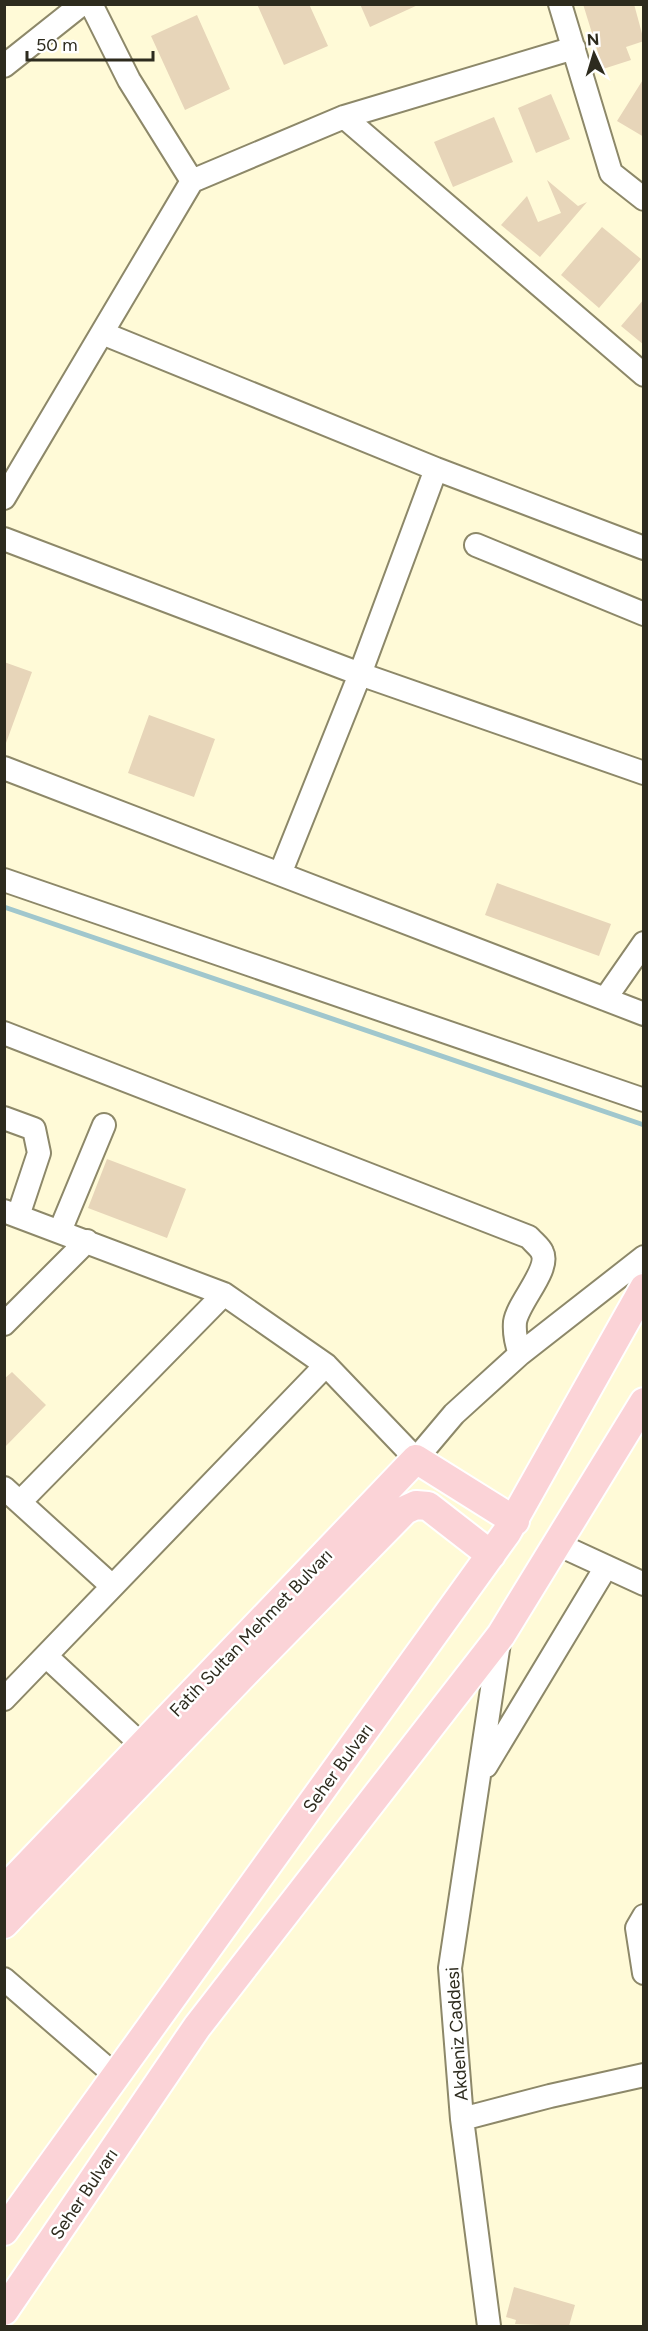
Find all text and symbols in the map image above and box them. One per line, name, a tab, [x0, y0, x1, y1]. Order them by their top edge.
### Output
scale bar	[27, 24, 153, 62]
north arrow	[564, 24, 624, 84]
text: N	[586, 30, 600, 49]
text: 50 m	[36, 34, 78, 56]
street label: Fatih Sultan Mehmet Bulvarı	[165, 1544, 337, 1722]
street label: Seher Bulvarı	[298, 1719, 378, 1817]
street label: Akdeniz Caddesi	[441, 1966, 473, 2102]
street label: Seher Bulvarı	[46, 2144, 122, 2244]

